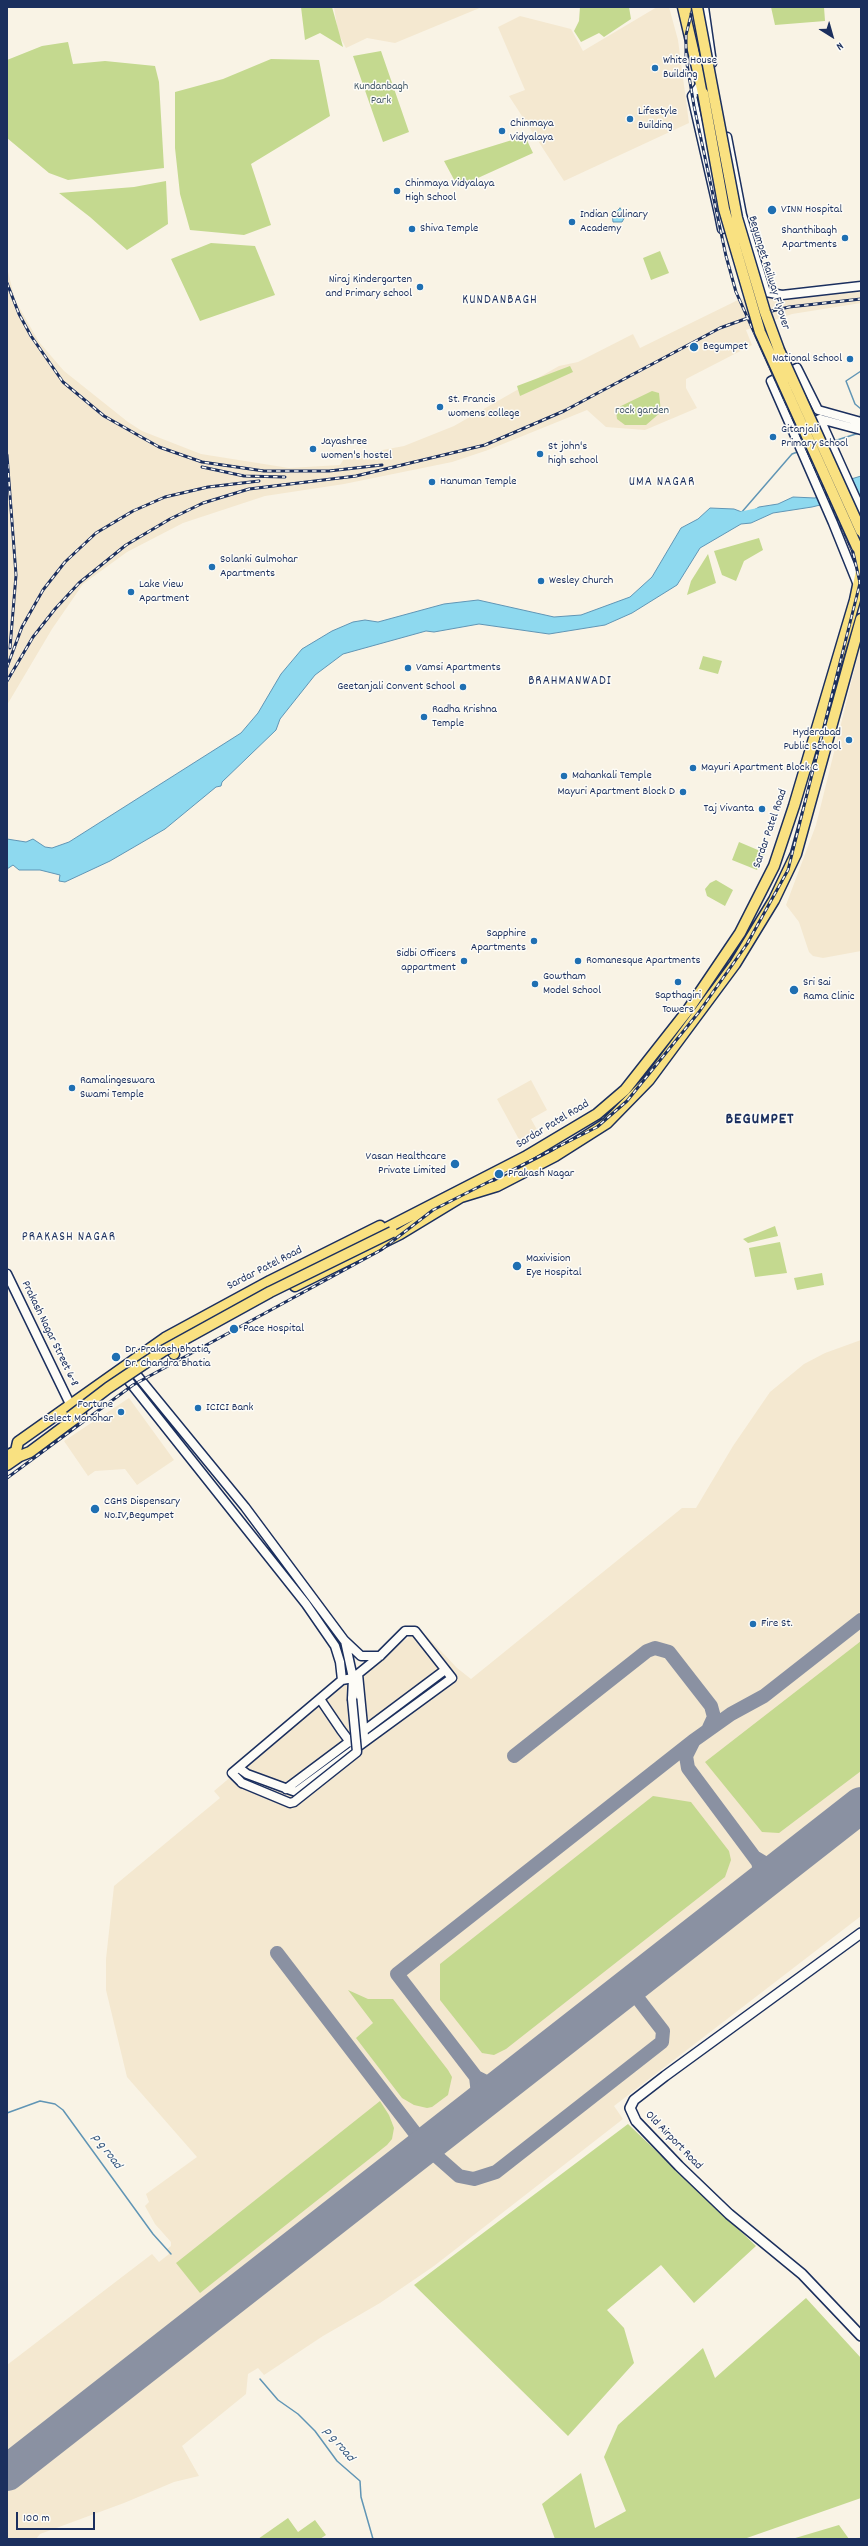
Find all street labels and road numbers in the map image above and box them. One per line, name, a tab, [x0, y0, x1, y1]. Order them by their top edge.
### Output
street label: Begumpet Railway Flyover	[744, 214, 792, 332]
street label: Sardar Patel Road	[751, 788, 791, 870]
street label: Sardar Patel Road	[514, 1098, 592, 1152]
street label: Sardar Patel Road	[225, 1244, 305, 1294]
street label: Prakash Nagar Street 6-8	[17, 1279, 81, 1389]
street label: Old Airport Road	[641, 2109, 705, 2173]

